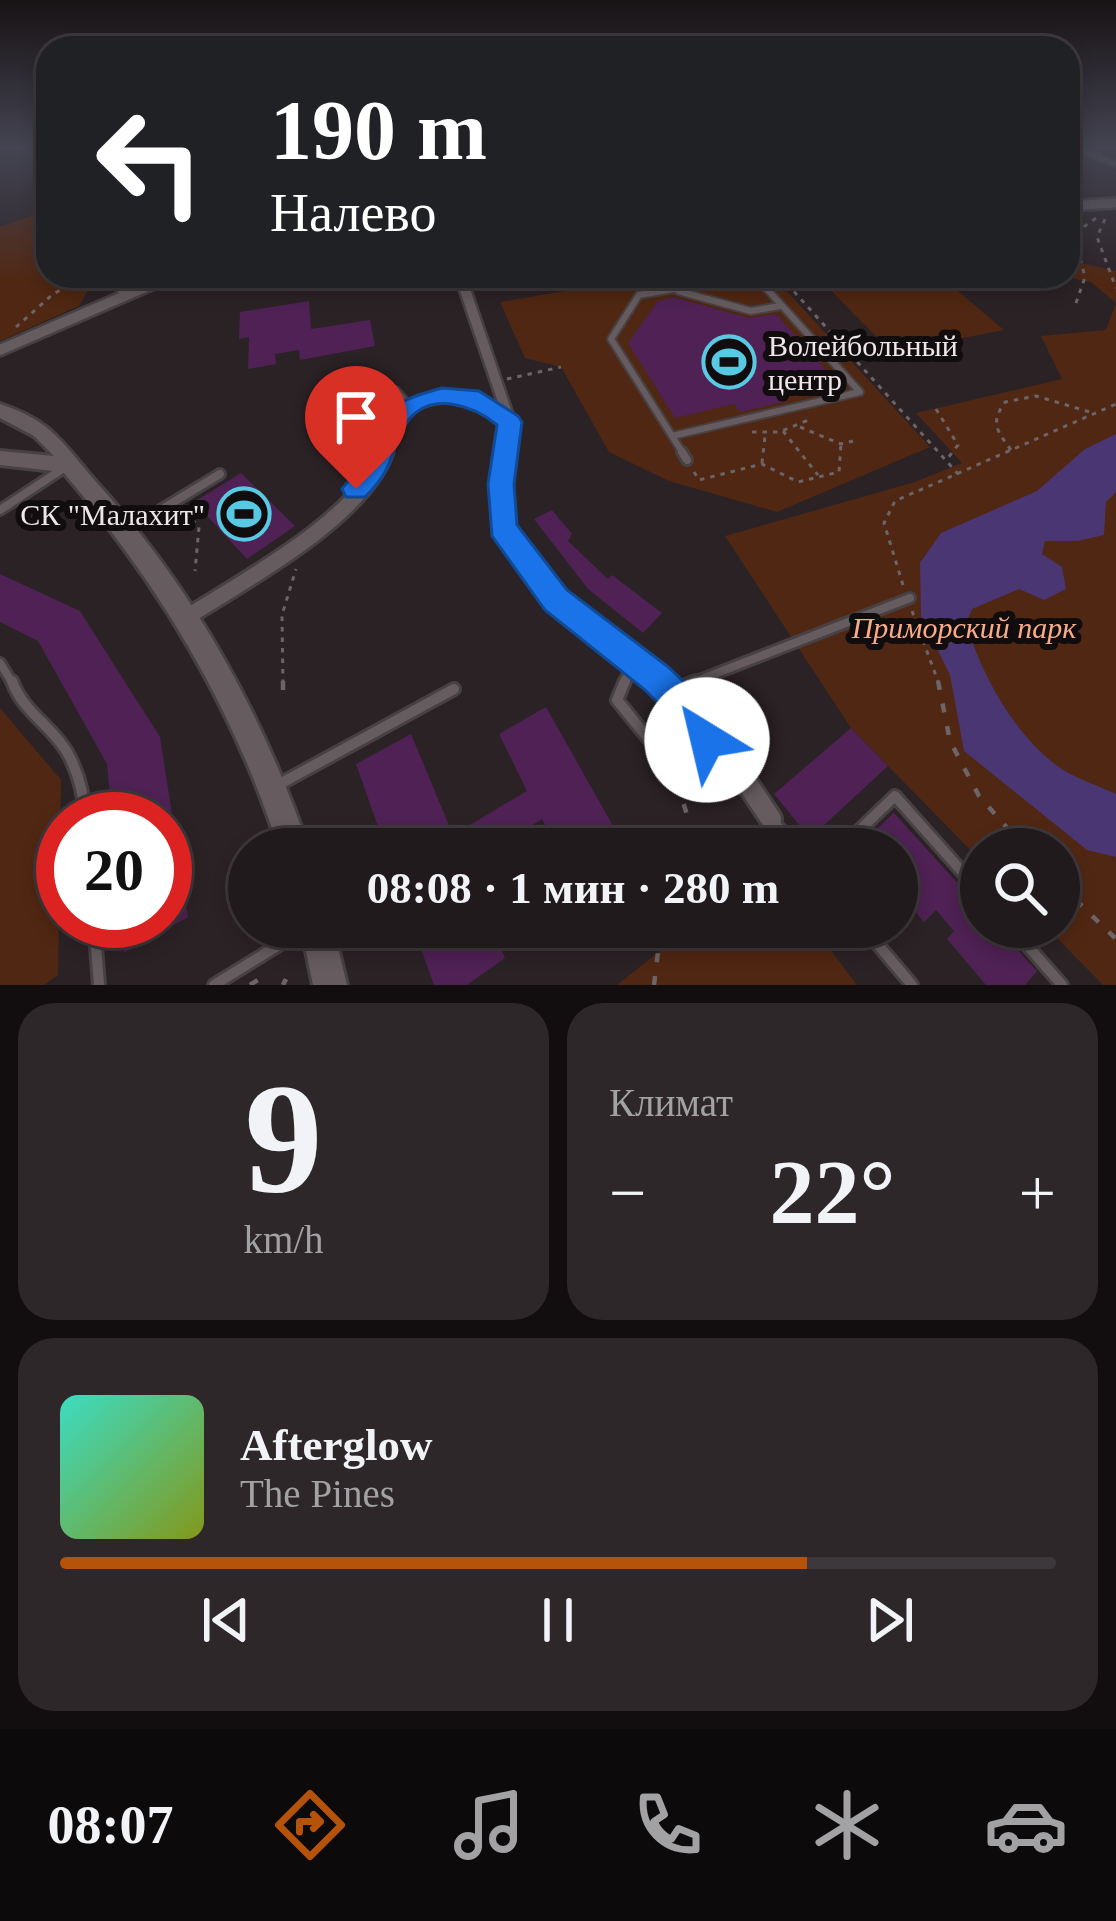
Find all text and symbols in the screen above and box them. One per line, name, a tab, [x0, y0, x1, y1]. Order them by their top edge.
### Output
icon: left	[72, 84, 228, 240]
text: 190 m	[270, 84, 487, 177]
text: Налево	[270, 183, 436, 243]
place label: Волейбольный центр	[768, 329, 958, 396]
sports icon: Волейбольный центр	[701, 334, 757, 390]
pin	[305, 366, 407, 489]
icon: arrive	[323, 384, 389, 450]
sports icon: СК "Малахит"	[216, 486, 272, 542]
place label: СК "Малахит"	[20, 498, 205, 531]
park label: Приморский парк	[851, 611, 1077, 644]
position arrow	[644, 677, 770, 803]
speed limit sign: 20	[36, 792, 192, 948]
map controls	[960, 828, 1080, 948]
button: search	[960, 828, 1080, 948]
text: 08:08 · 1 мин · 280 m	[367, 863, 779, 913]
text: 9	[245, 1052, 323, 1225]
text: Климат	[609, 1081, 733, 1124]
text: 22°	[770, 1143, 896, 1242]
text: −	[609, 1156, 646, 1229]
text: +	[1019, 1156, 1056, 1229]
text: km/h	[243, 1218, 324, 1261]
text: Afterglow	[240, 1420, 432, 1470]
text: The Pines	[240, 1472, 395, 1515]
icon: previous	[193, 1587, 259, 1653]
icon: pause	[525, 1587, 591, 1653]
icon: next	[857, 1587, 923, 1653]
icon: directions	[268, 1783, 352, 1867]
icon: music	[447, 1783, 531, 1867]
icon: phone	[626, 1783, 710, 1867]
icon: climate	[805, 1783, 889, 1867]
icon: car	[984, 1783, 1068, 1867]
text: 08:07	[48, 1795, 173, 1855]

